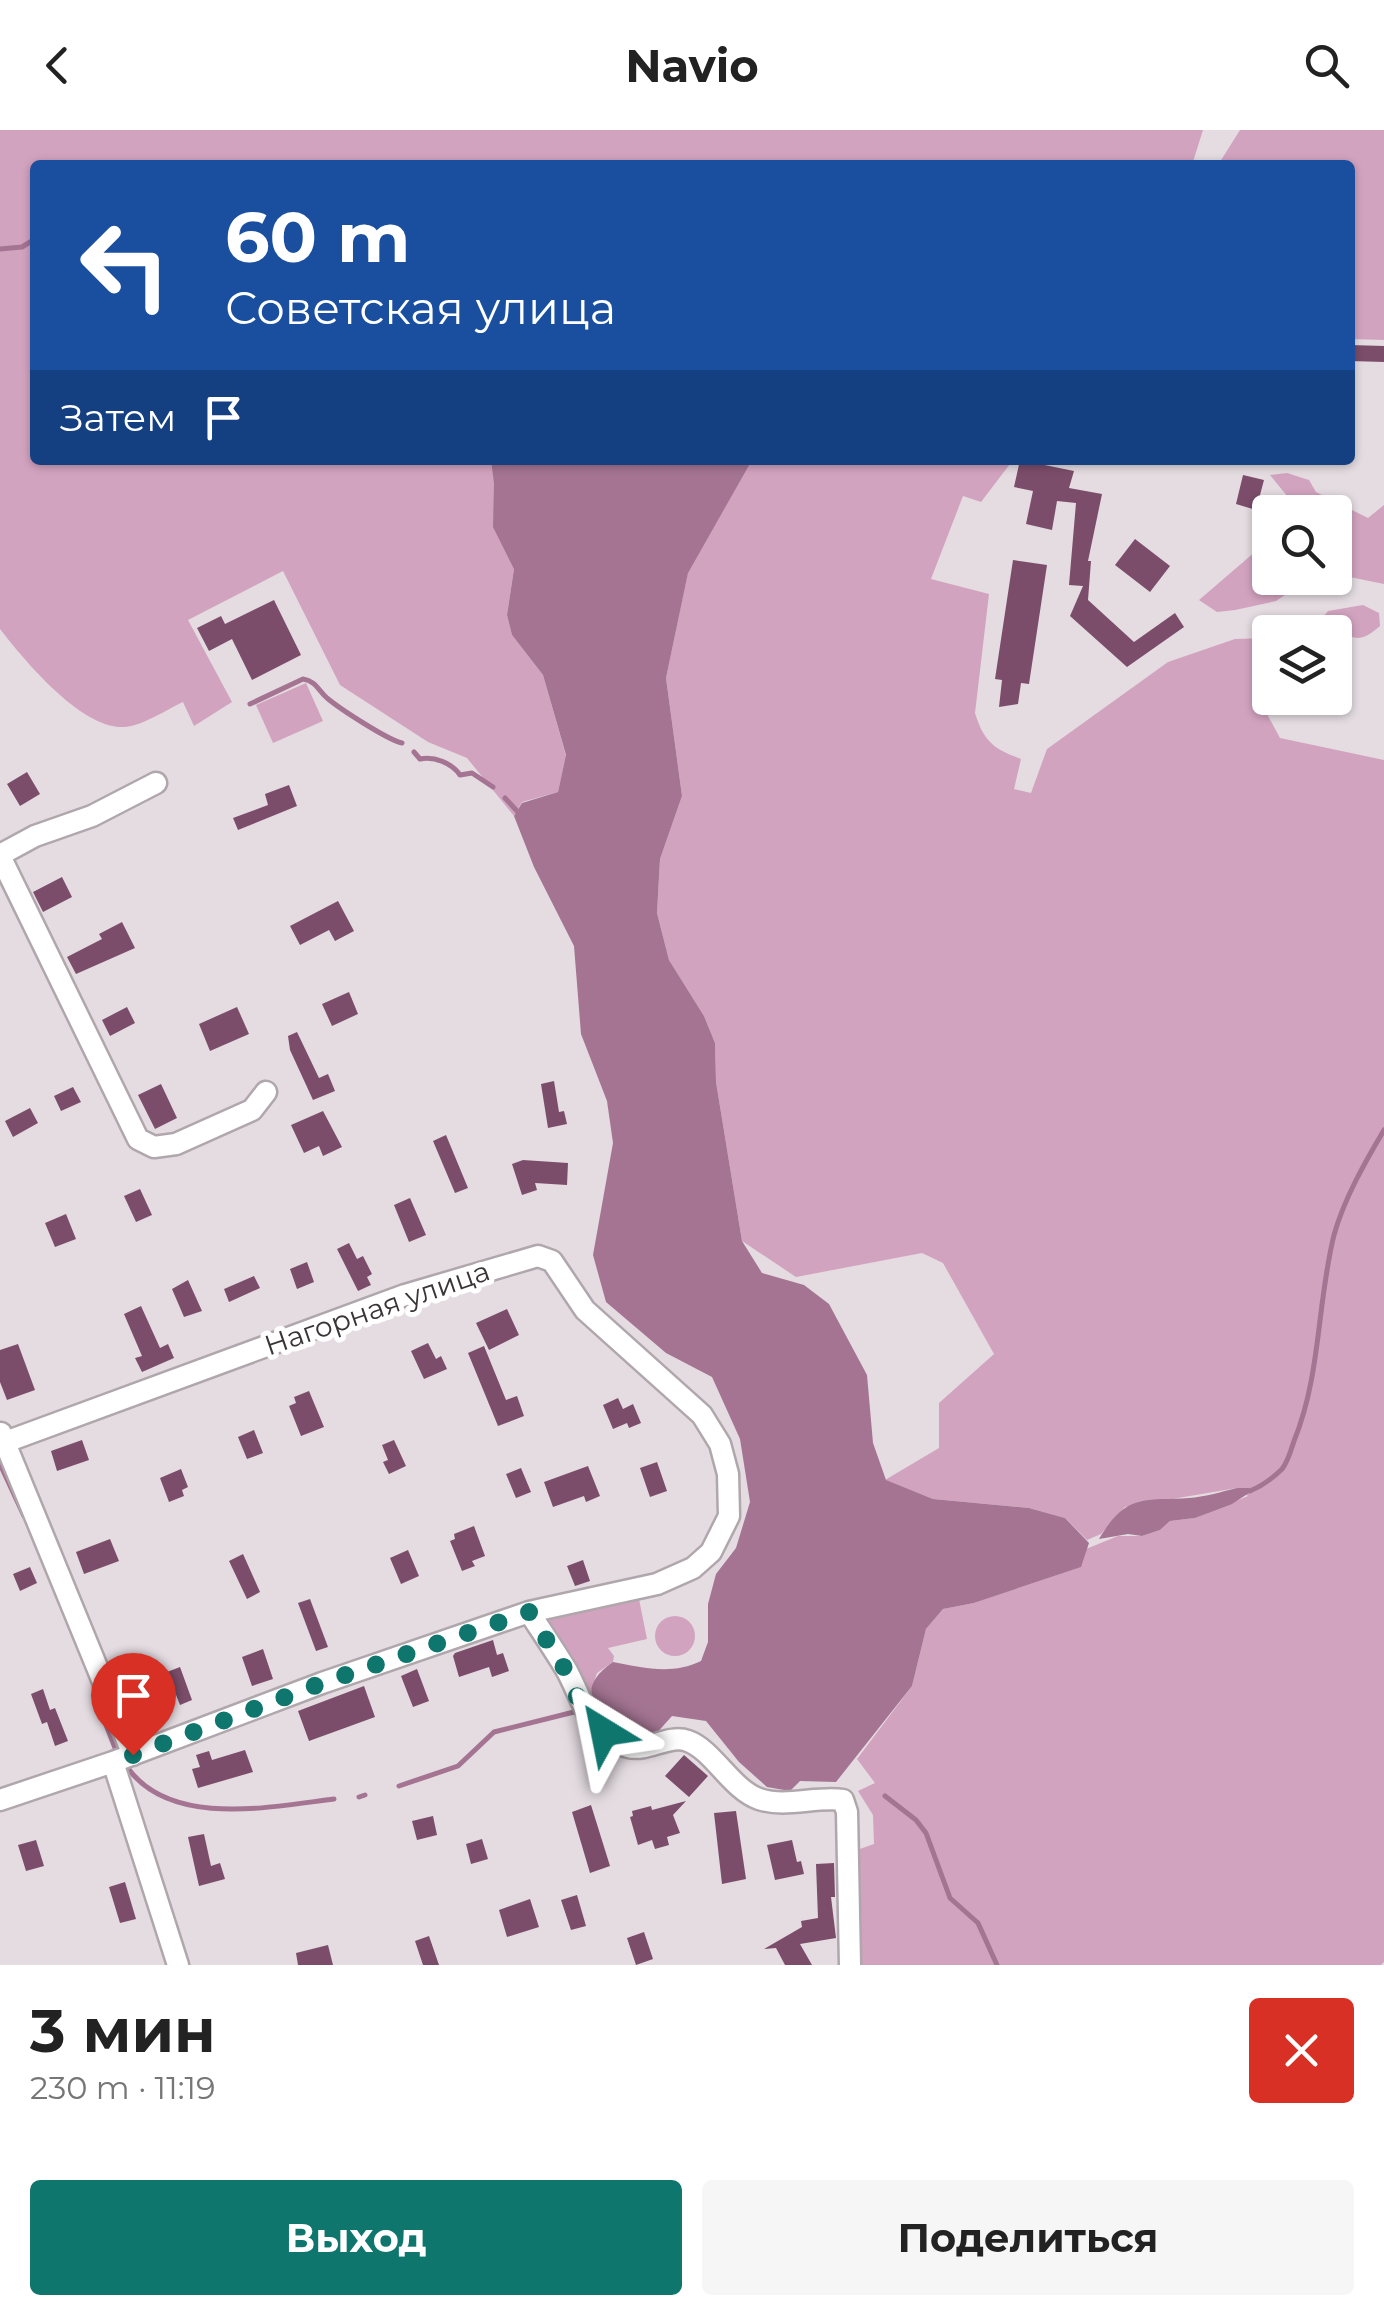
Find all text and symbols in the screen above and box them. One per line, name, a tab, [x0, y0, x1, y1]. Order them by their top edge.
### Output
icon: back	[30, 38, 85, 93]
text: Navio	[625, 38, 759, 93]
icon: search	[1299, 38, 1354, 93]
text: 60 m	[225, 194, 410, 280]
icon: left	[60, 200, 190, 330]
text: Советская улица	[225, 280, 616, 335]
icon: arrive	[196, 390, 251, 445]
text: Затем	[60, 394, 176, 441]
map controls	[1252, 495, 1352, 715]
button: search	[1252, 495, 1352, 595]
button: layers	[1252, 615, 1352, 715]
street label: Нагорная улица	[260, 1254, 494, 1362]
pin	[91, 1653, 176, 1756]
icon: arrive	[106, 1668, 161, 1723]
position arrow	[552, 1680, 656, 1784]
text: 3 мин	[30, 1994, 216, 2067]
button: close	[1249, 1998, 1354, 2103]
text: 230 m · 11:19	[30, 2068, 216, 2107]
button: Выход	[30, 2180, 682, 2295]
button: Поделиться	[702, 2180, 1354, 2295]

